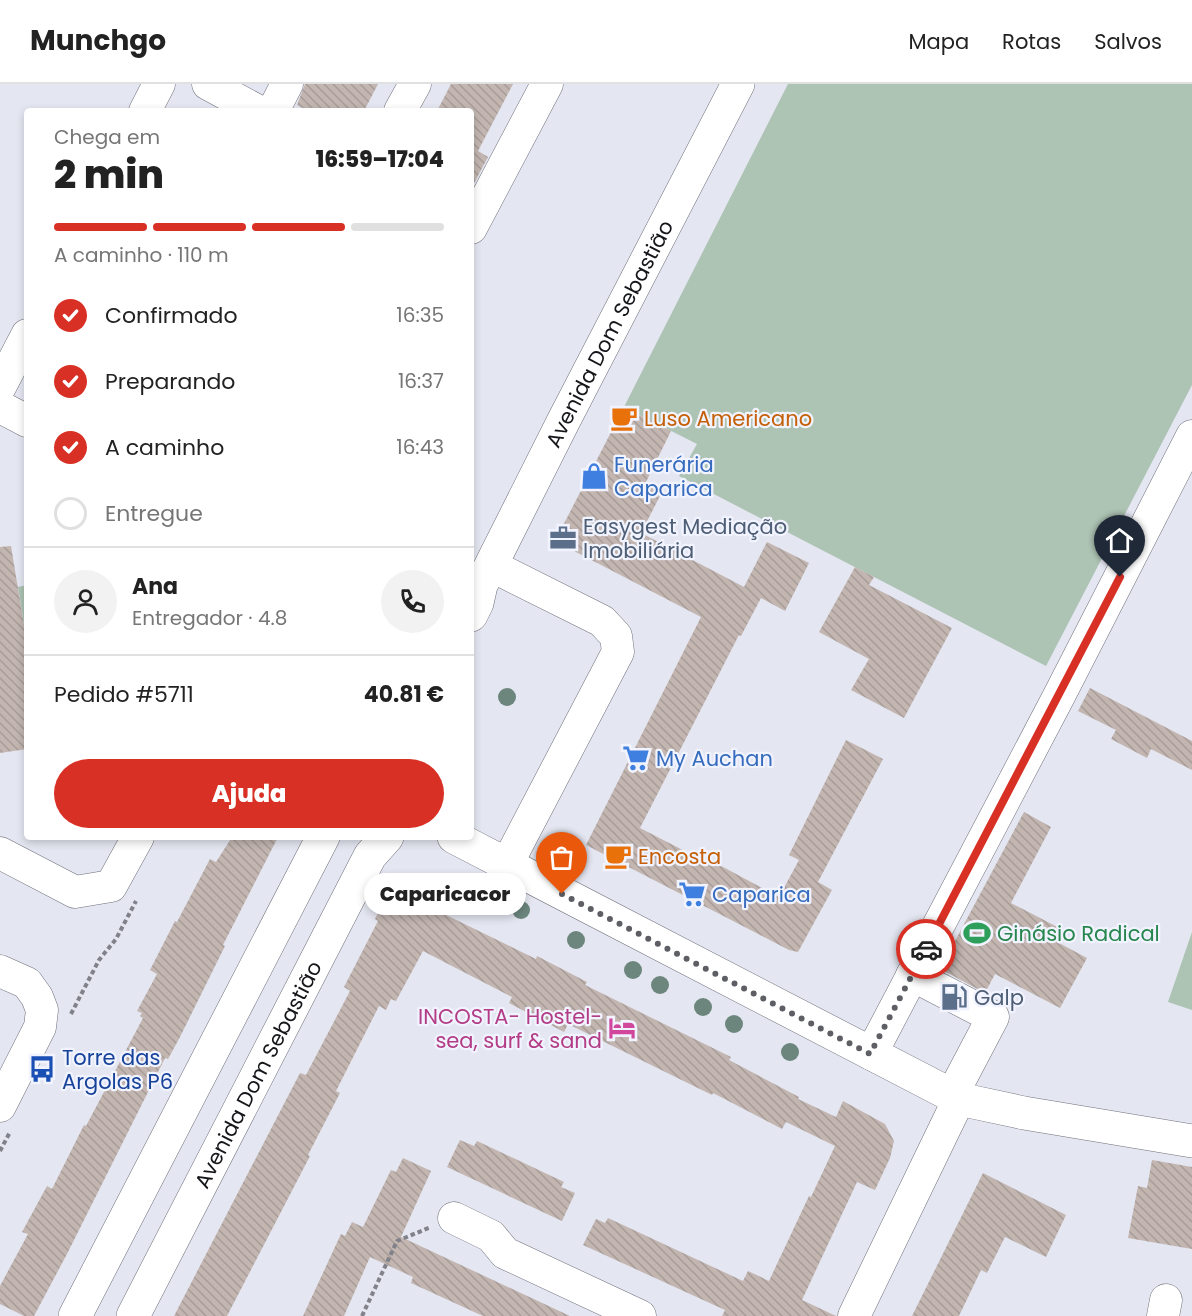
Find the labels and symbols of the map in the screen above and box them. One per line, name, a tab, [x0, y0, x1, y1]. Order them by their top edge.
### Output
street label: Avenida Dom Sebastião	[538, 215, 680, 452]
cafe icon: Luso Americano	[609, 403, 639, 433]
place label: Luso Americano	[644, 404, 812, 433]
place label: Funerária Caparica	[614, 450, 714, 503]
shop icon: Funerária Caparica	[579, 461, 609, 491]
place label: Easygest Mediação Imobiliária	[583, 512, 787, 565]
pin	[1094, 515, 1145, 577]
office icon: Easygest Mediação Imobiliária	[548, 523, 578, 553]
supermarket icon: My Auchan	[621, 743, 651, 773]
place label: My Auchan	[656, 744, 773, 773]
pin	[536, 832, 587, 894]
cafe icon: Encosta	[603, 841, 633, 871]
place label: Encosta	[638, 842, 721, 871]
callout: Caparicacor	[364, 873, 526, 915]
supermarket icon: Caparica	[677, 879, 707, 909]
place label: Caparica	[712, 880, 811, 909]
sports icon: Ginásio Radical	[962, 918, 992, 948]
courier	[896, 919, 956, 979]
place label: Ginásio Radical	[997, 919, 1160, 948]
street label: Avenida Dom Sebastião	[187, 955, 328, 1193]
fuel station icon: Galp	[939, 982, 969, 1012]
place label: Galp	[974, 983, 1024, 1012]
place label: INCOSTA- Hostel- sea, surf & sand	[418, 1002, 602, 1055]
hotel icon: INCOSTA- Hostel- sea, surf & sand	[607, 1013, 637, 1043]
place label: Torre das Argolas P6	[62, 1043, 173, 1096]
bus stop icon: Torre das Argolas P6	[27, 1054, 57, 1084]

